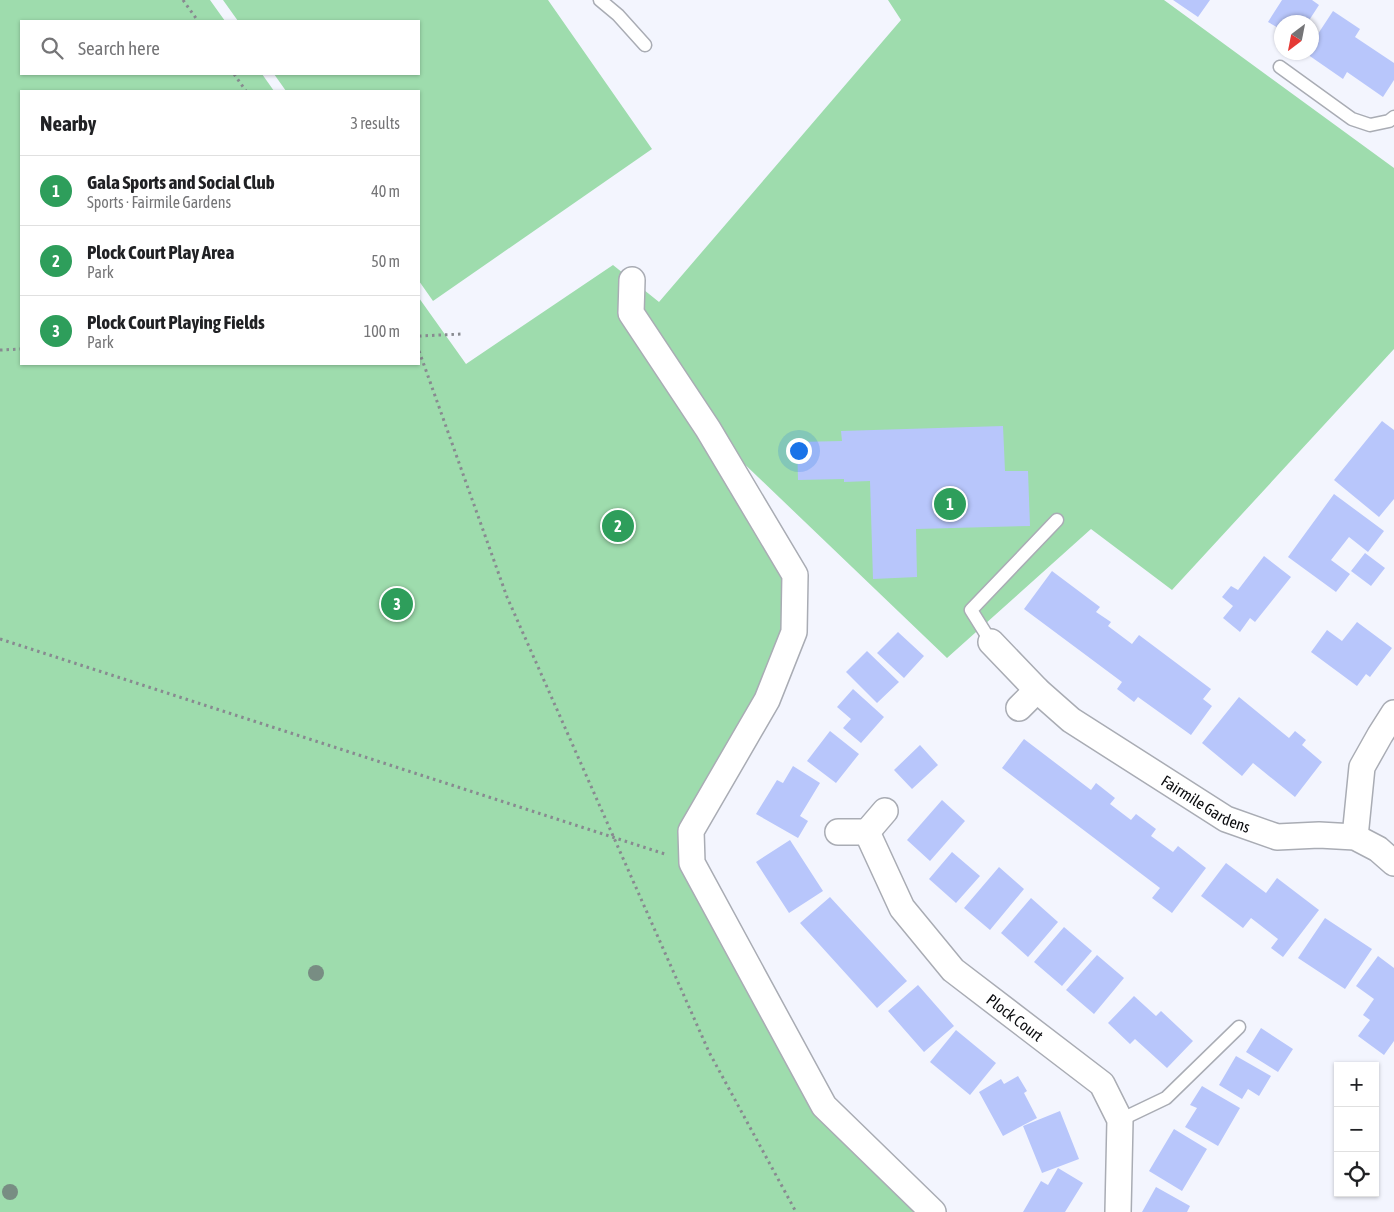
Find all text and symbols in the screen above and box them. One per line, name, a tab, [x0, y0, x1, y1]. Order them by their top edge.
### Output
north arrow	[1274, 15, 1319, 60]
search box	[20, 20, 420, 75]
icon: search	[38, 34, 66, 62]
text: Search here	[78, 37, 160, 59]
text: Nearby	[40, 111, 96, 135]
text: 3 results	[350, 114, 400, 132]
text: Gala Sports and Social Club	[87, 171, 275, 193]
text: 1	[52, 182, 60, 200]
text: 40 m	[371, 182, 400, 200]
text: Sports · Fairmile Gardens	[87, 193, 231, 211]
text: Plock Court Play Area	[87, 241, 234, 263]
text: 2	[52, 252, 60, 270]
text: 50 m	[371, 252, 400, 270]
text: Park	[87, 263, 114, 281]
text: Plock Court Playing Fields	[87, 311, 265, 333]
text: 3	[52, 322, 60, 340]
text: 100 m	[364, 322, 400, 340]
text: Park	[87, 333, 114, 351]
your location	[786, 438, 812, 464]
pin: 1	[934, 485, 966, 523]
pin: 2	[602, 507, 634, 545]
pin: 3	[381, 585, 413, 623]
street label: Fairmile Gardens	[1158, 771, 1253, 836]
street label: Plock Court	[983, 990, 1047, 1045]
map controls	[1334, 1062, 1379, 1197]
button: +	[1334, 1062, 1379, 1107]
button: −	[1334, 1107, 1379, 1152]
button: locate	[1334, 1152, 1379, 1197]

